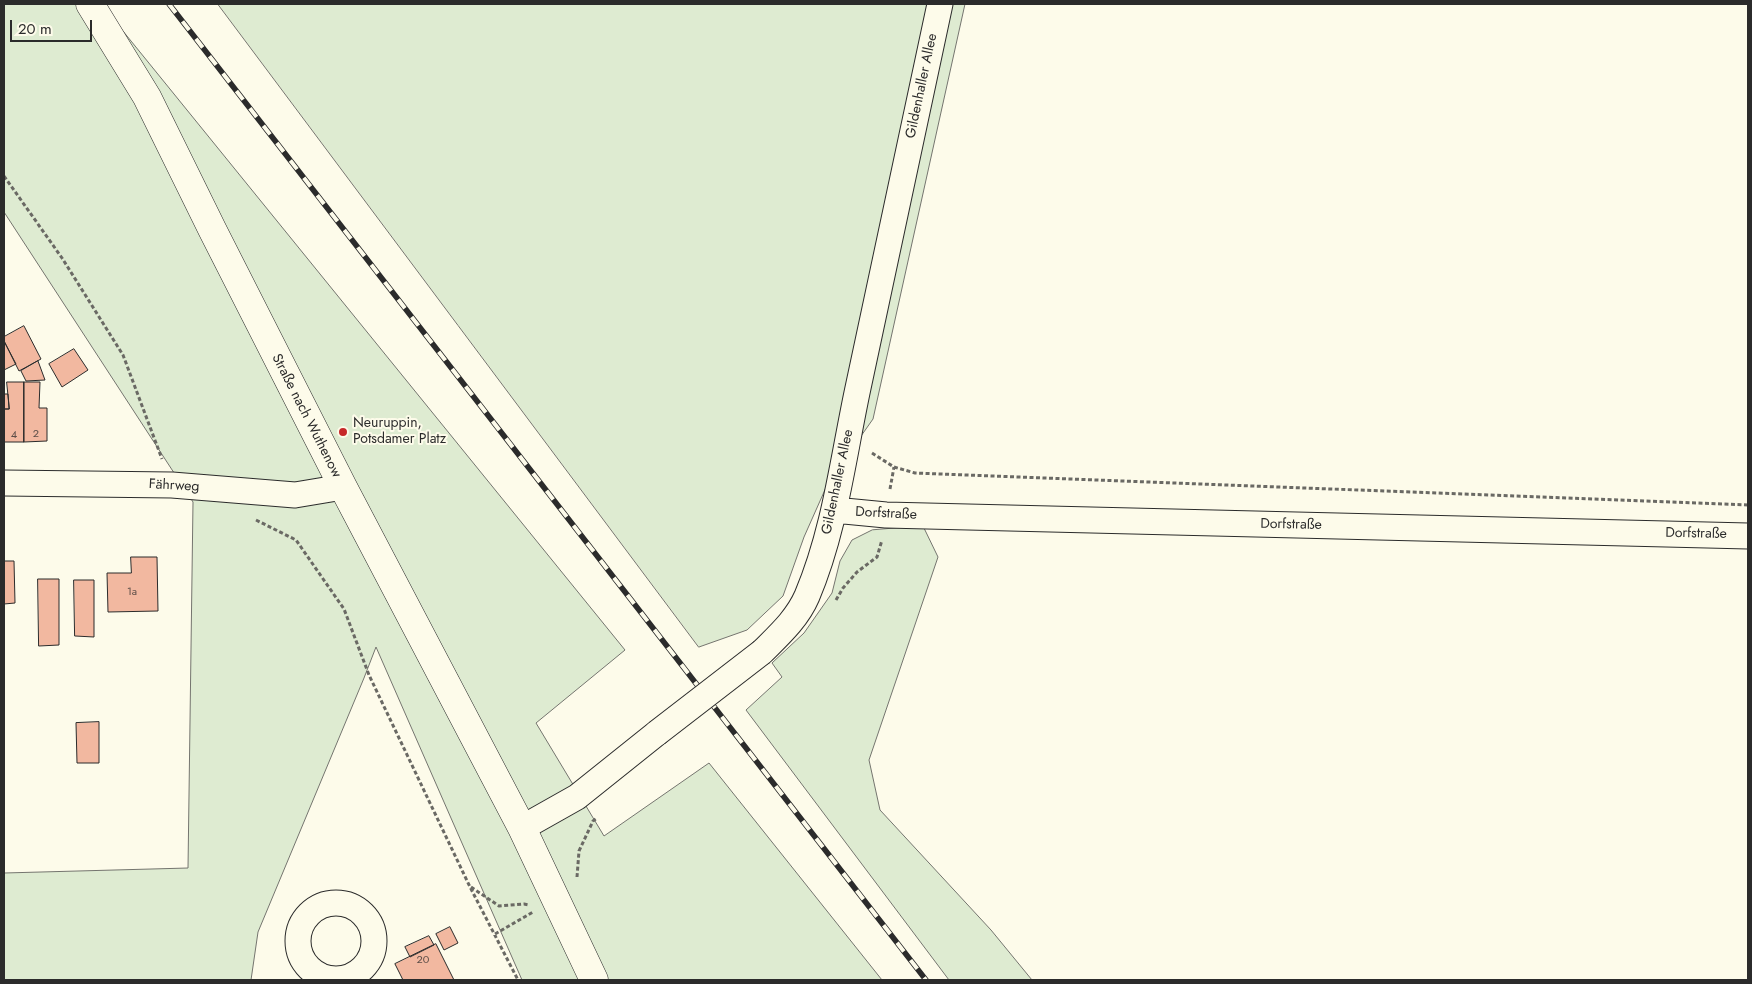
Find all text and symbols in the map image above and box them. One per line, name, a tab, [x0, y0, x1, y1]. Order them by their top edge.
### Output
scale bar	[12, 10, 95, 42]
text: 20 m	[18, 18, 52, 40]
street label: Gildenhaller Allee	[903, 32, 941, 140]
street label: Straße nach Wuthenow	[267, 351, 345, 481]
place label: Neuruppin, Potsdamer Platz	[353, 416, 446, 448]
marker: Neuruppin, Potsdamer Platz	[337, 426, 349, 438]
house number: 2	[33, 427, 39, 441]
house number: 4	[11, 428, 17, 442]
street label: Gildenhaller Allee	[819, 428, 857, 536]
street label: Fährweg	[148, 476, 200, 496]
street label: Dorfstraße	[855, 504, 917, 524]
street label: Dorfstraße	[1260, 516, 1322, 534]
street label: Dorfstraße	[1665, 525, 1727, 543]
house number: 1a	[127, 585, 137, 599]
house number: 20	[417, 953, 429, 967]

